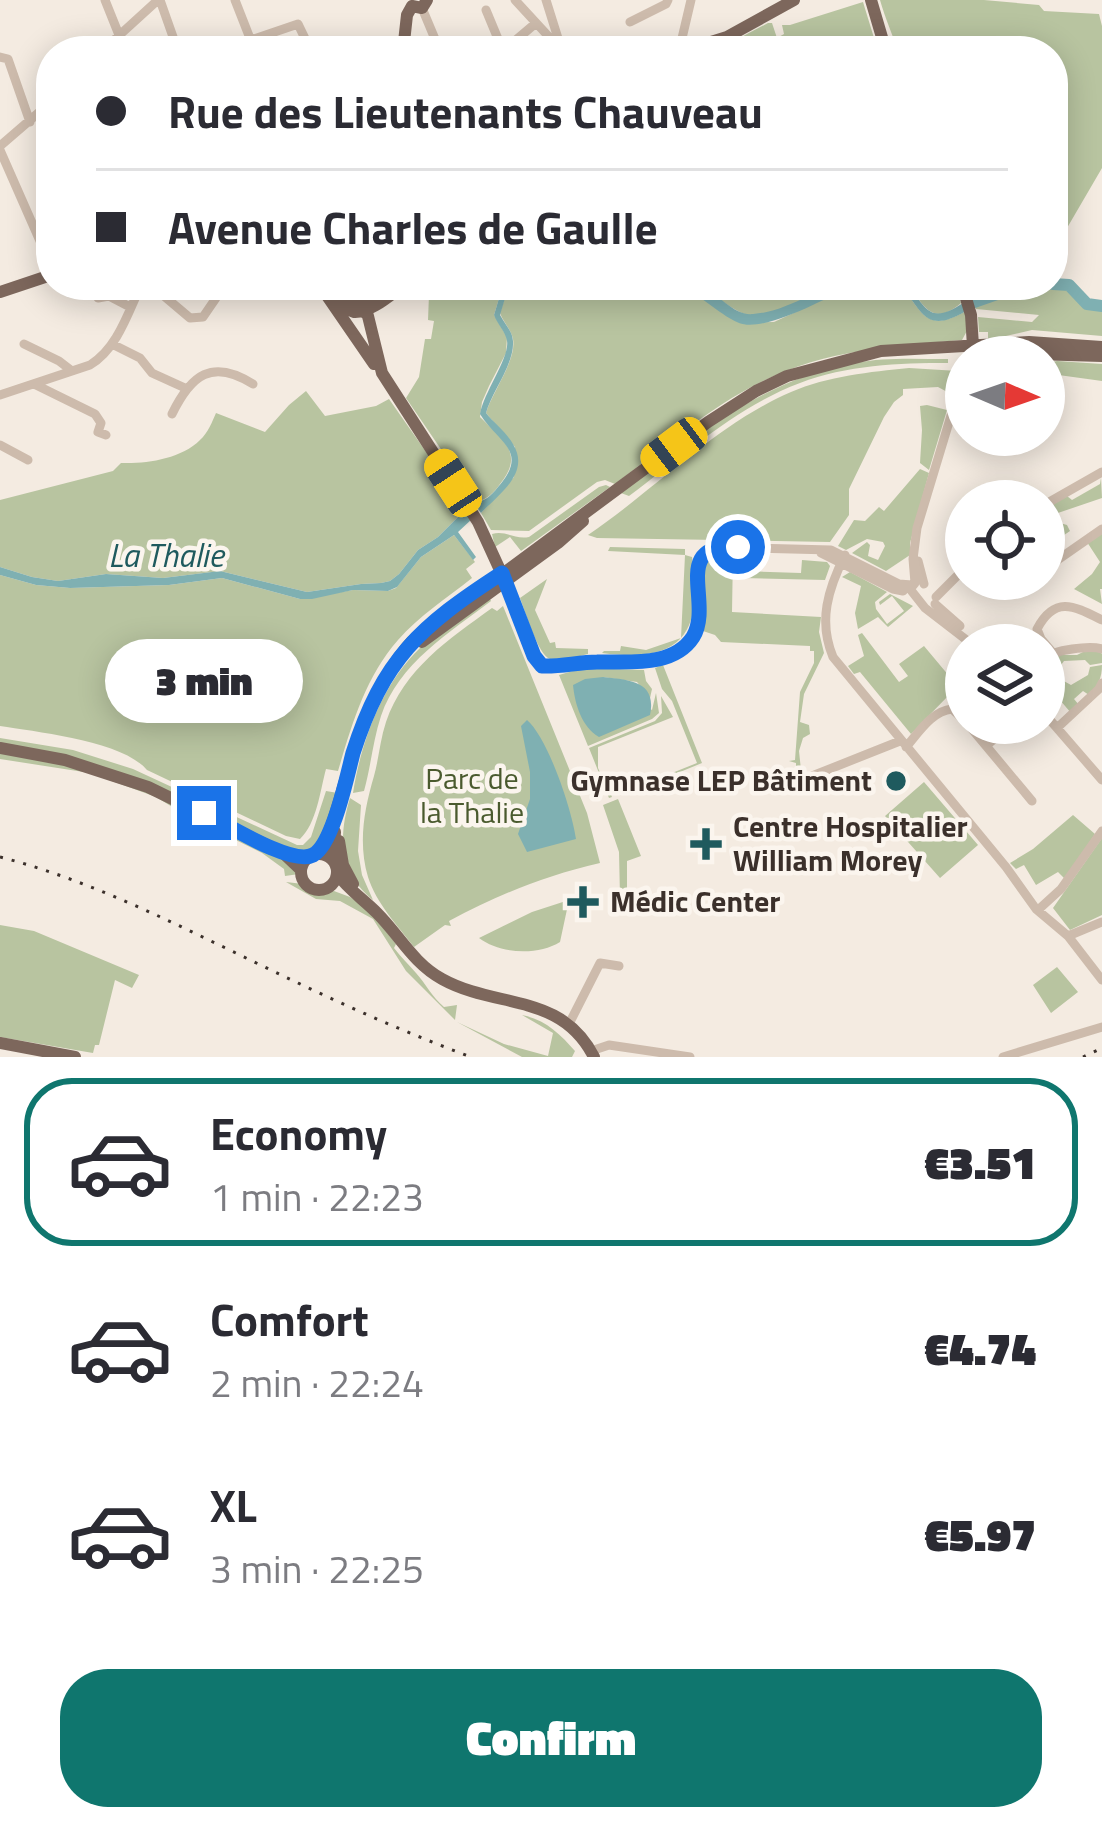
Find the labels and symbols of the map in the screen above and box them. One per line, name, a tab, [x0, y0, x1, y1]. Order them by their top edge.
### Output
north arrow	[945, 336, 1065, 456]
car	[634, 411, 714, 483]
car	[418, 443, 488, 523]
route start	[711, 520, 765, 574]
water label: La Thalie	[108, 530, 225, 580]
callout: 3 min	[105, 639, 303, 723]
park label: Parc de la Thalie	[420, 755, 524, 835]
place label: Gymnase LEP Bâtiment	[570, 757, 872, 803]
marker: Gymnase LEP Bâtiment	[883, 768, 909, 794]
route end	[177, 786, 231, 840]
place label: Centre Hospitalier William Morey	[733, 803, 968, 883]
marker: Centre Hospitalier William Morey	[690, 828, 722, 860]
place label: Médic Center	[610, 878, 780, 924]
marker: Médic Center	[567, 886, 599, 918]

